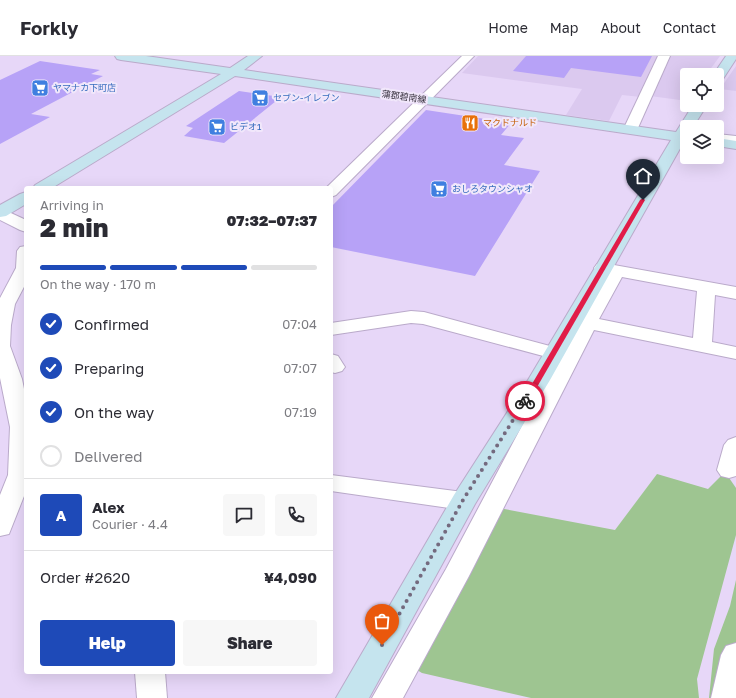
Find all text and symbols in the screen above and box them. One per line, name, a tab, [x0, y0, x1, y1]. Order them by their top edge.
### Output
text: Forkly	[20, 16, 78, 39]
text: Home	[488, 19, 528, 36]
text: Map	[550, 19, 578, 36]
text: About	[600, 19, 641, 36]
text: Contact	[663, 19, 716, 36]
map controls	[680, 68, 724, 164]
button: locate	[680, 68, 724, 112]
supermarket icon: ヤマナカ下町店	[30, 78, 50, 98]
place label: ヤマナカ下町店	[53, 82, 116, 93]
supermarket icon: セブン-イレブン	[250, 88, 270, 108]
street label: 蒲郡碧南線	[381, 88, 428, 105]
place label: セブン-イレブン	[273, 92, 339, 103]
restaurant icon: マクドナルド	[460, 113, 480, 133]
supermarket icon: ビデオ1	[207, 117, 227, 137]
place label: マクドナルド	[483, 117, 537, 128]
button: layers	[680, 120, 724, 164]
place label: ビデオ1	[230, 121, 262, 132]
pin	[626, 159, 660, 200]
icon: home	[632, 165, 654, 187]
supermarket icon: おしろタウンシャオ	[429, 179, 449, 199]
place label: おしろタウンシャオ	[452, 183, 533, 194]
text: Arriving in	[40, 197, 104, 213]
text: 07:32–07:37	[226, 211, 317, 229]
text: 2 min	[40, 212, 108, 243]
text: On the way · 170 m	[40, 276, 156, 292]
icon: check	[40, 313, 62, 335]
text: Confirmed	[74, 315, 149, 333]
text: 07:04	[282, 316, 317, 332]
icon: check	[40, 357, 62, 379]
text: Preparing	[74, 359, 144, 377]
text: 07:07	[283, 360, 317, 376]
courier	[505, 381, 545, 421]
icon: bike	[514, 390, 536, 412]
icon: check	[40, 401, 62, 423]
text: On the way	[74, 403, 154, 421]
text: 07:19	[284, 404, 317, 420]
text: Delivered	[74, 447, 142, 465]
button: chat	[223, 494, 265, 536]
button: phone	[275, 494, 317, 536]
text: Alex	[92, 498, 125, 516]
text: A	[56, 506, 66, 524]
text: Courier · 4.4	[92, 516, 168, 532]
text: Order #2620	[40, 568, 130, 586]
text: ¥4,090	[264, 568, 317, 586]
pin	[365, 604, 399, 645]
icon: bag	[371, 610, 393, 632]
button: Help	[40, 620, 175, 666]
button: Share	[183, 620, 317, 666]

